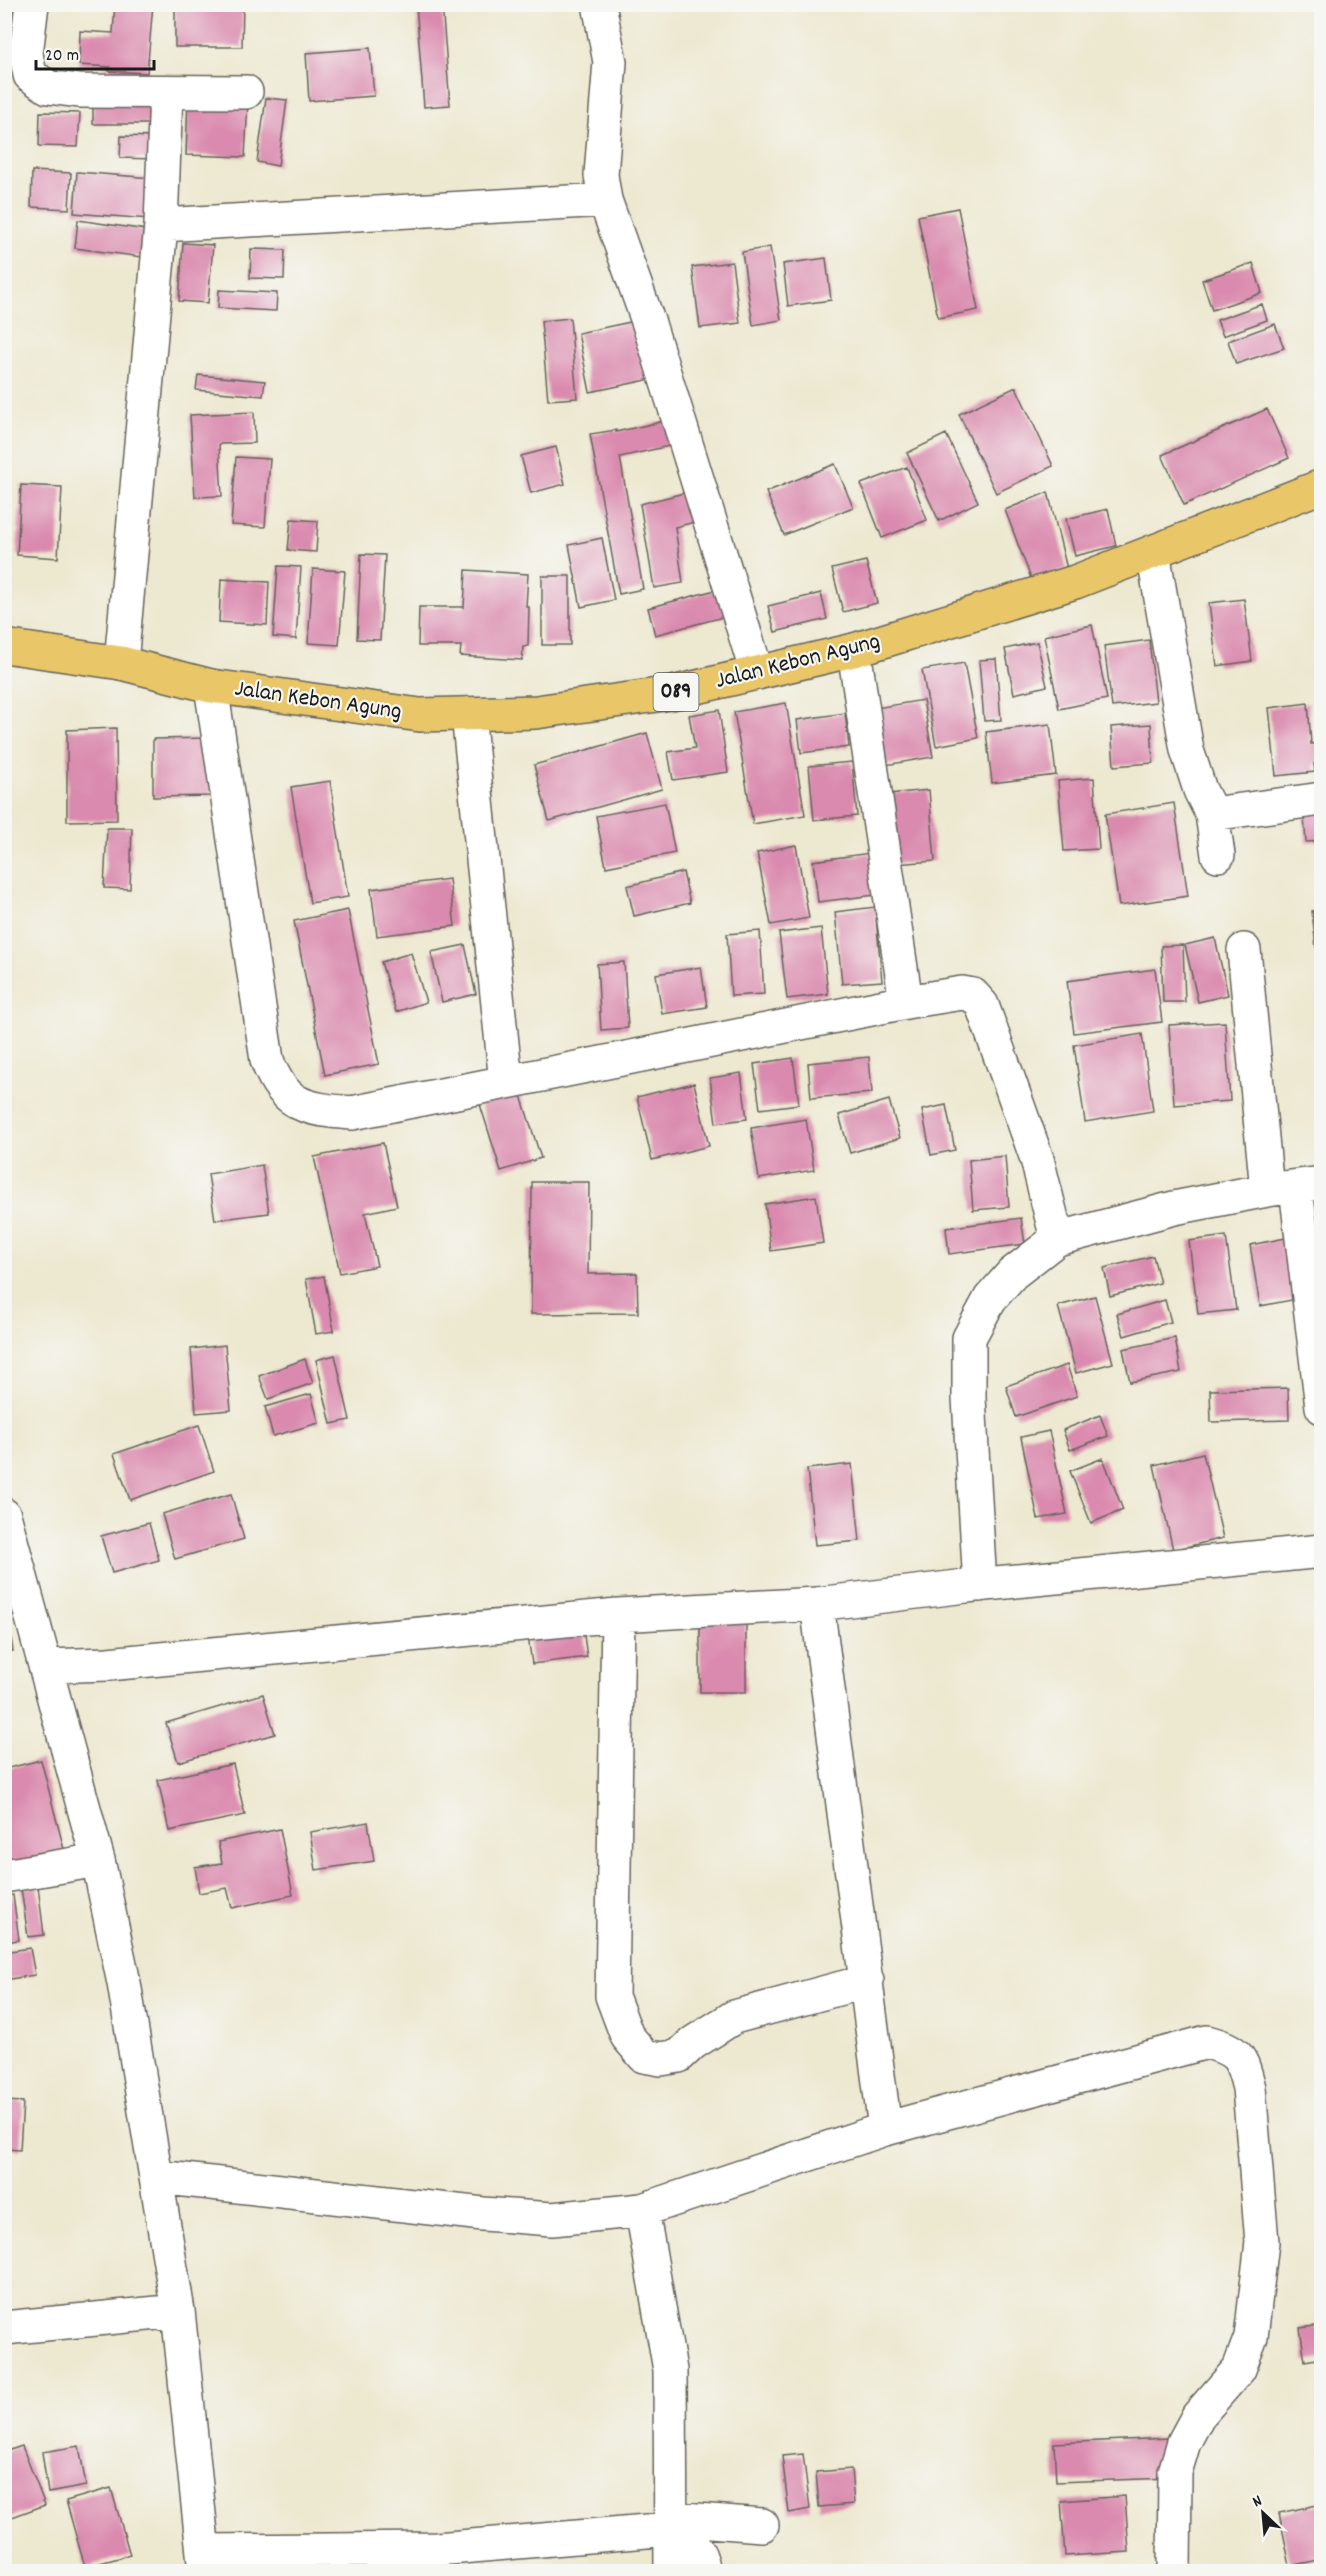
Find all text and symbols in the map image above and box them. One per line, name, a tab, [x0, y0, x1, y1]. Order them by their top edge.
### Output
scale bar	[36, 33, 154, 71]
text: 20 m	[45, 44, 79, 69]
street label: Jalan Kebon Agung	[712, 625, 884, 699]
street label: Jalan Kebon Agung	[232, 672, 404, 730]
road number: 089	[654, 673, 698, 711]
north arrow	[1233, 2483, 1293, 2543]
text: N	[1249, 2490, 1266, 2514]

